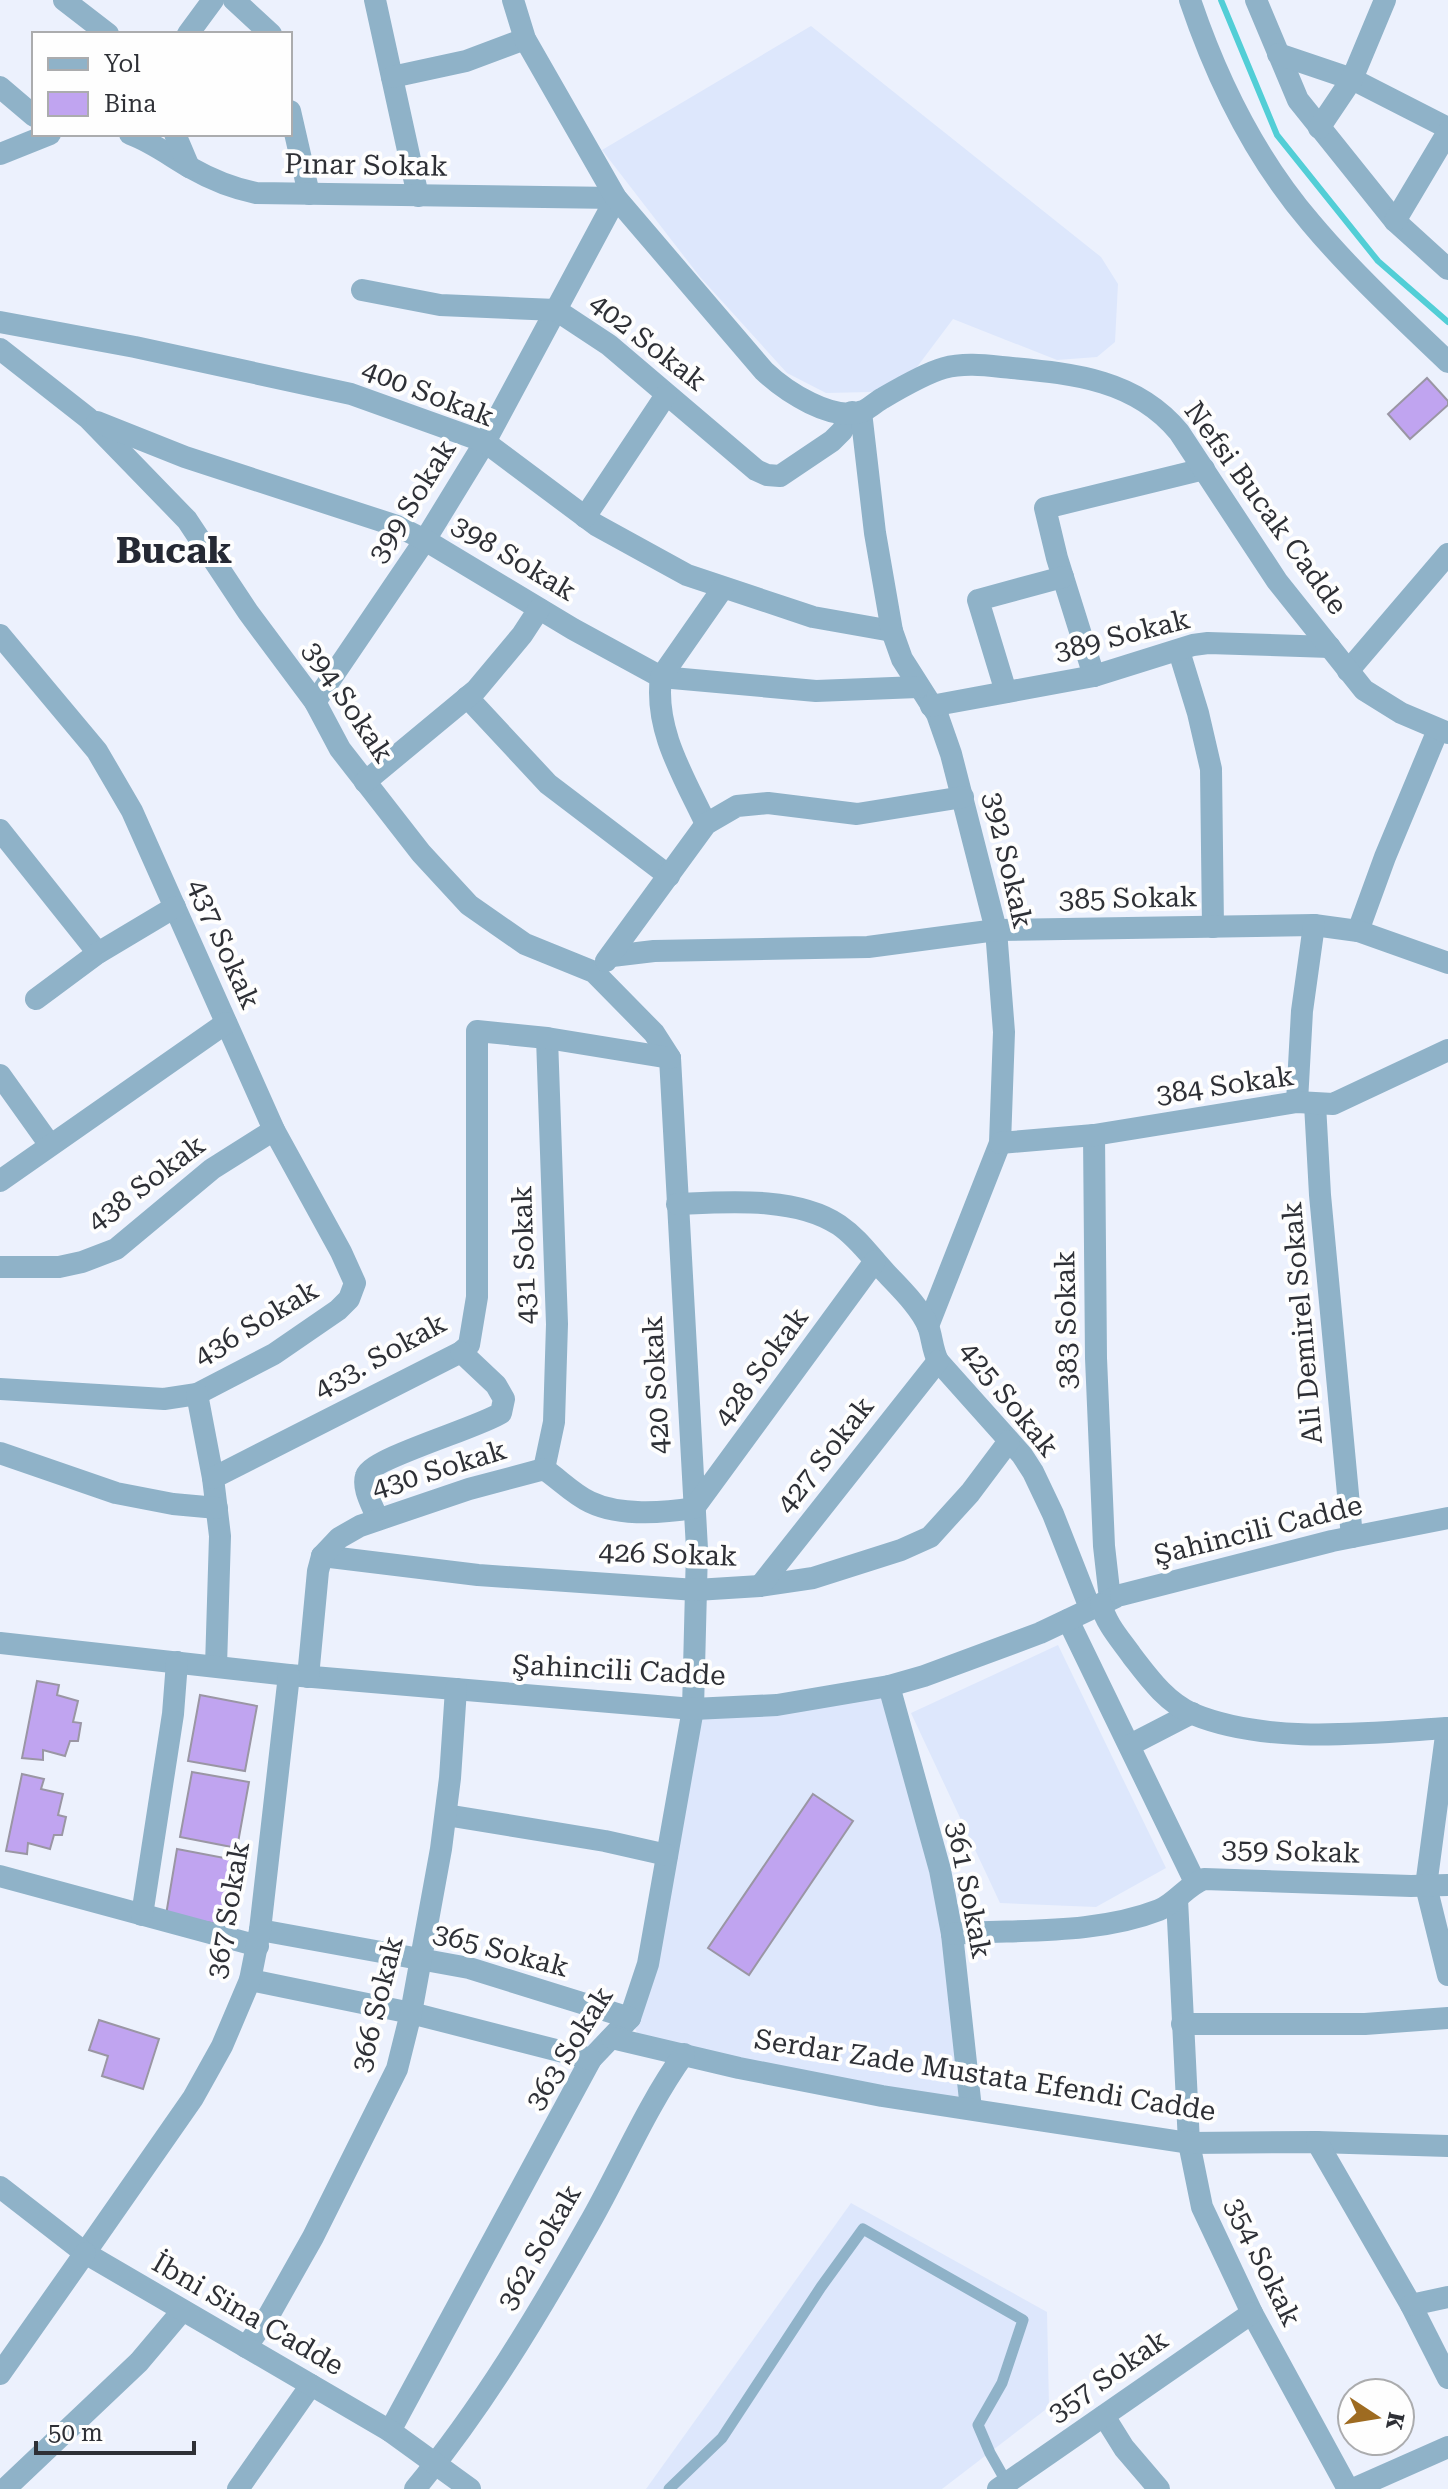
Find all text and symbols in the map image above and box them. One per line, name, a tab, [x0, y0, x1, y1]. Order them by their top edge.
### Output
legend	[32, 32, 292, 136]
text: Yol	[104, 50, 141, 78]
text: Bina	[104, 90, 156, 118]
street label: Pınar Sokak	[284, 147, 448, 183]
street label: 402 Sokak	[583, 286, 713, 398]
street label: 400 Sokak	[357, 353, 499, 433]
street label: Nefsi Bucak Cadde	[1178, 395, 1354, 621]
street label: 399 Sokak	[361, 433, 463, 569]
street label: 398 Sokak	[446, 508, 582, 608]
district label: Bucak	[116, 530, 232, 572]
street label: 389 Sokak	[1051, 602, 1194, 668]
street label: 394 Sokak	[295, 635, 401, 769]
street label: 392 Sokak	[976, 789, 1040, 932]
street label: 437 Sokak	[181, 874, 267, 1014]
street label: 385 Sokak	[1058, 880, 1198, 916]
street label: 384 Sokak	[1154, 1059, 1296, 1111]
street label: 438 Sokak	[81, 1128, 212, 1238]
street label: 431 Sokak	[505, 1185, 543, 1325]
street label: Ali Demirel Sokak	[1275, 1200, 1329, 1446]
street label: 383 Sokak	[1048, 1250, 1084, 1390]
street label: 436 Sokak	[188, 1273, 324, 1373]
street label: 428 Sokak	[707, 1301, 815, 1433]
street label: 433. Sokak	[308, 1306, 452, 1406]
street label: 420 Sokak	[636, 1315, 676, 1455]
street label: 425 Sokak	[952, 1335, 1066, 1464]
street label: 427 Sokak	[769, 1390, 881, 1520]
street label: 430 Sokak	[368, 1433, 510, 1505]
street label: Şahincili Cadde	[1151, 1488, 1365, 1572]
street label: 426 Sokak	[598, 1535, 738, 1573]
street label: Şahincili Cadde	[512, 1648, 726, 1692]
street label: 361 Sokak	[940, 1819, 998, 1962]
street label: 359 Sokak	[1221, 1832, 1361, 1870]
street label: 367 Sokak	[200, 1839, 256, 1981]
street label: 365 Sokak	[430, 1916, 573, 1984]
street label: 366 Sokak	[344, 1932, 410, 2075]
street label: 363 Sokak	[518, 1980, 620, 2116]
street label: Serdar Zade Mustata Efendi Cadde	[752, 2022, 1218, 2128]
street label: 362 Sokak	[490, 2178, 588, 2315]
street label: 354 Sokak	[1218, 2192, 1308, 2332]
street label: İbni Sina Cadde	[146, 2246, 350, 2382]
street label: 357 Sokak	[1042, 2323, 1175, 2429]
north arrow	[1336, 2377, 1416, 2457]
scale bar	[36, 2405, 194, 2455]
text: K	[1381, 2410, 1409, 2432]
text: 50 m	[48, 2419, 103, 2447]

